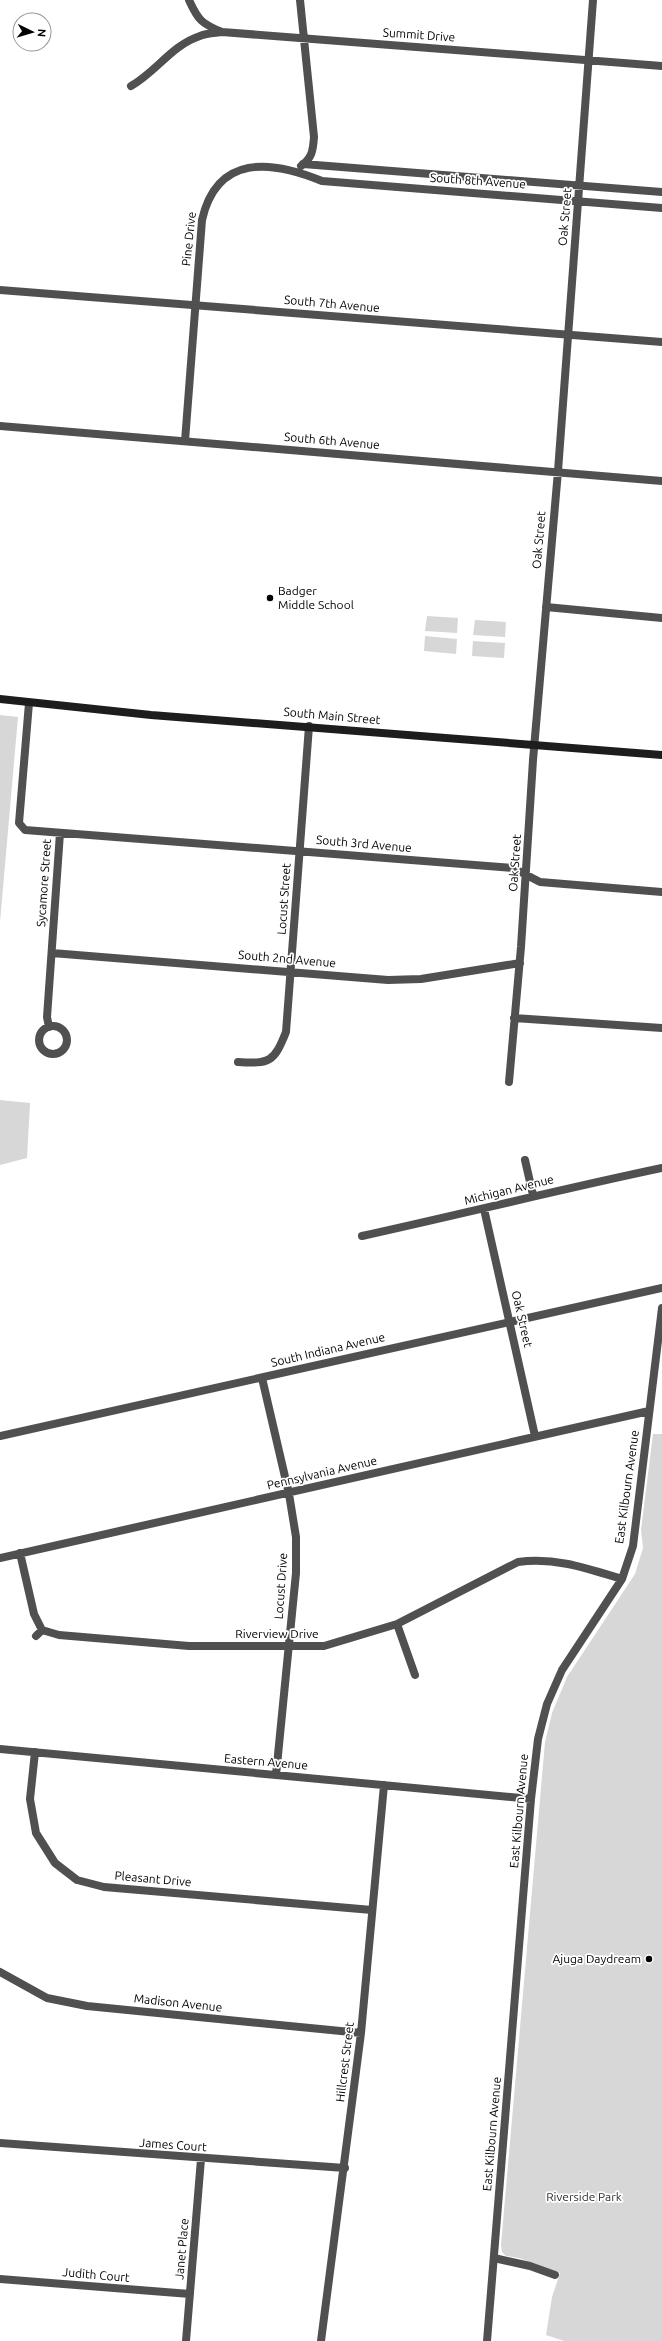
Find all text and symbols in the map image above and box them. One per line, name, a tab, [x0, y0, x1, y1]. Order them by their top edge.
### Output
north arrow	[12, 12, 52, 52]
street label: Summit Drive	[382, 25, 456, 44]
text: N	[36, 28, 48, 37]
street label: South 8th Avenue	[430, 171, 526, 190]
street label: Oak Street	[556, 187, 574, 246]
street label: Pine Drive	[179, 211, 198, 267]
street label: South 7th Avenue	[284, 293, 380, 314]
street label: South 6th Avenue	[284, 430, 380, 451]
street label: Oak Street	[530, 510, 548, 569]
place label: Badger Middle School	[278, 584, 354, 611]
marker: Badger Middle School	[265, 593, 275, 603]
street label: South Main Street	[283, 705, 381, 726]
street label: South 3rd Avenue	[316, 833, 412, 854]
street label: Oak Street	[506, 833, 523, 892]
street label: Sycamore Street	[34, 838, 53, 928]
street label: Locust Street	[275, 862, 293, 935]
street label: South 2nd Avenue	[238, 948, 337, 969]
street label: Michigan Avenue	[463, 1172, 555, 1207]
street label: Oak Street	[510, 1289, 535, 1349]
street label: South Indiana Avenue	[270, 1330, 386, 1369]
street label: East Kilbourn Avenue	[612, 1429, 641, 1545]
street label: Pennsylvania Avenue	[266, 1454, 378, 1492]
street label: Locust Drive	[272, 1552, 289, 1620]
street label: Riverview Drive	[235, 1627, 319, 1640]
street label: Eastern Avenue	[224, 1751, 308, 1772]
street label: East Kilbourn Avenue	[507, 1753, 530, 1869]
street label: Pleasant Drive	[114, 1869, 192, 1888]
place label: Ajuga Daydream	[553, 1952, 641, 1965]
marker: Ajuga Daydream	[644, 1954, 654, 1964]
street label: Madison Avenue	[133, 1991, 223, 2014]
street label: Hillcrest Street	[333, 2021, 356, 2103]
street label: East Kilbourn Avenue	[480, 2076, 503, 2192]
street label: James Court	[139, 2136, 207, 2153]
park label: Riverside Park	[546, 2190, 622, 2203]
street label: Janet Place	[172, 2218, 191, 2280]
street label: Judith Court	[62, 2265, 131, 2284]

